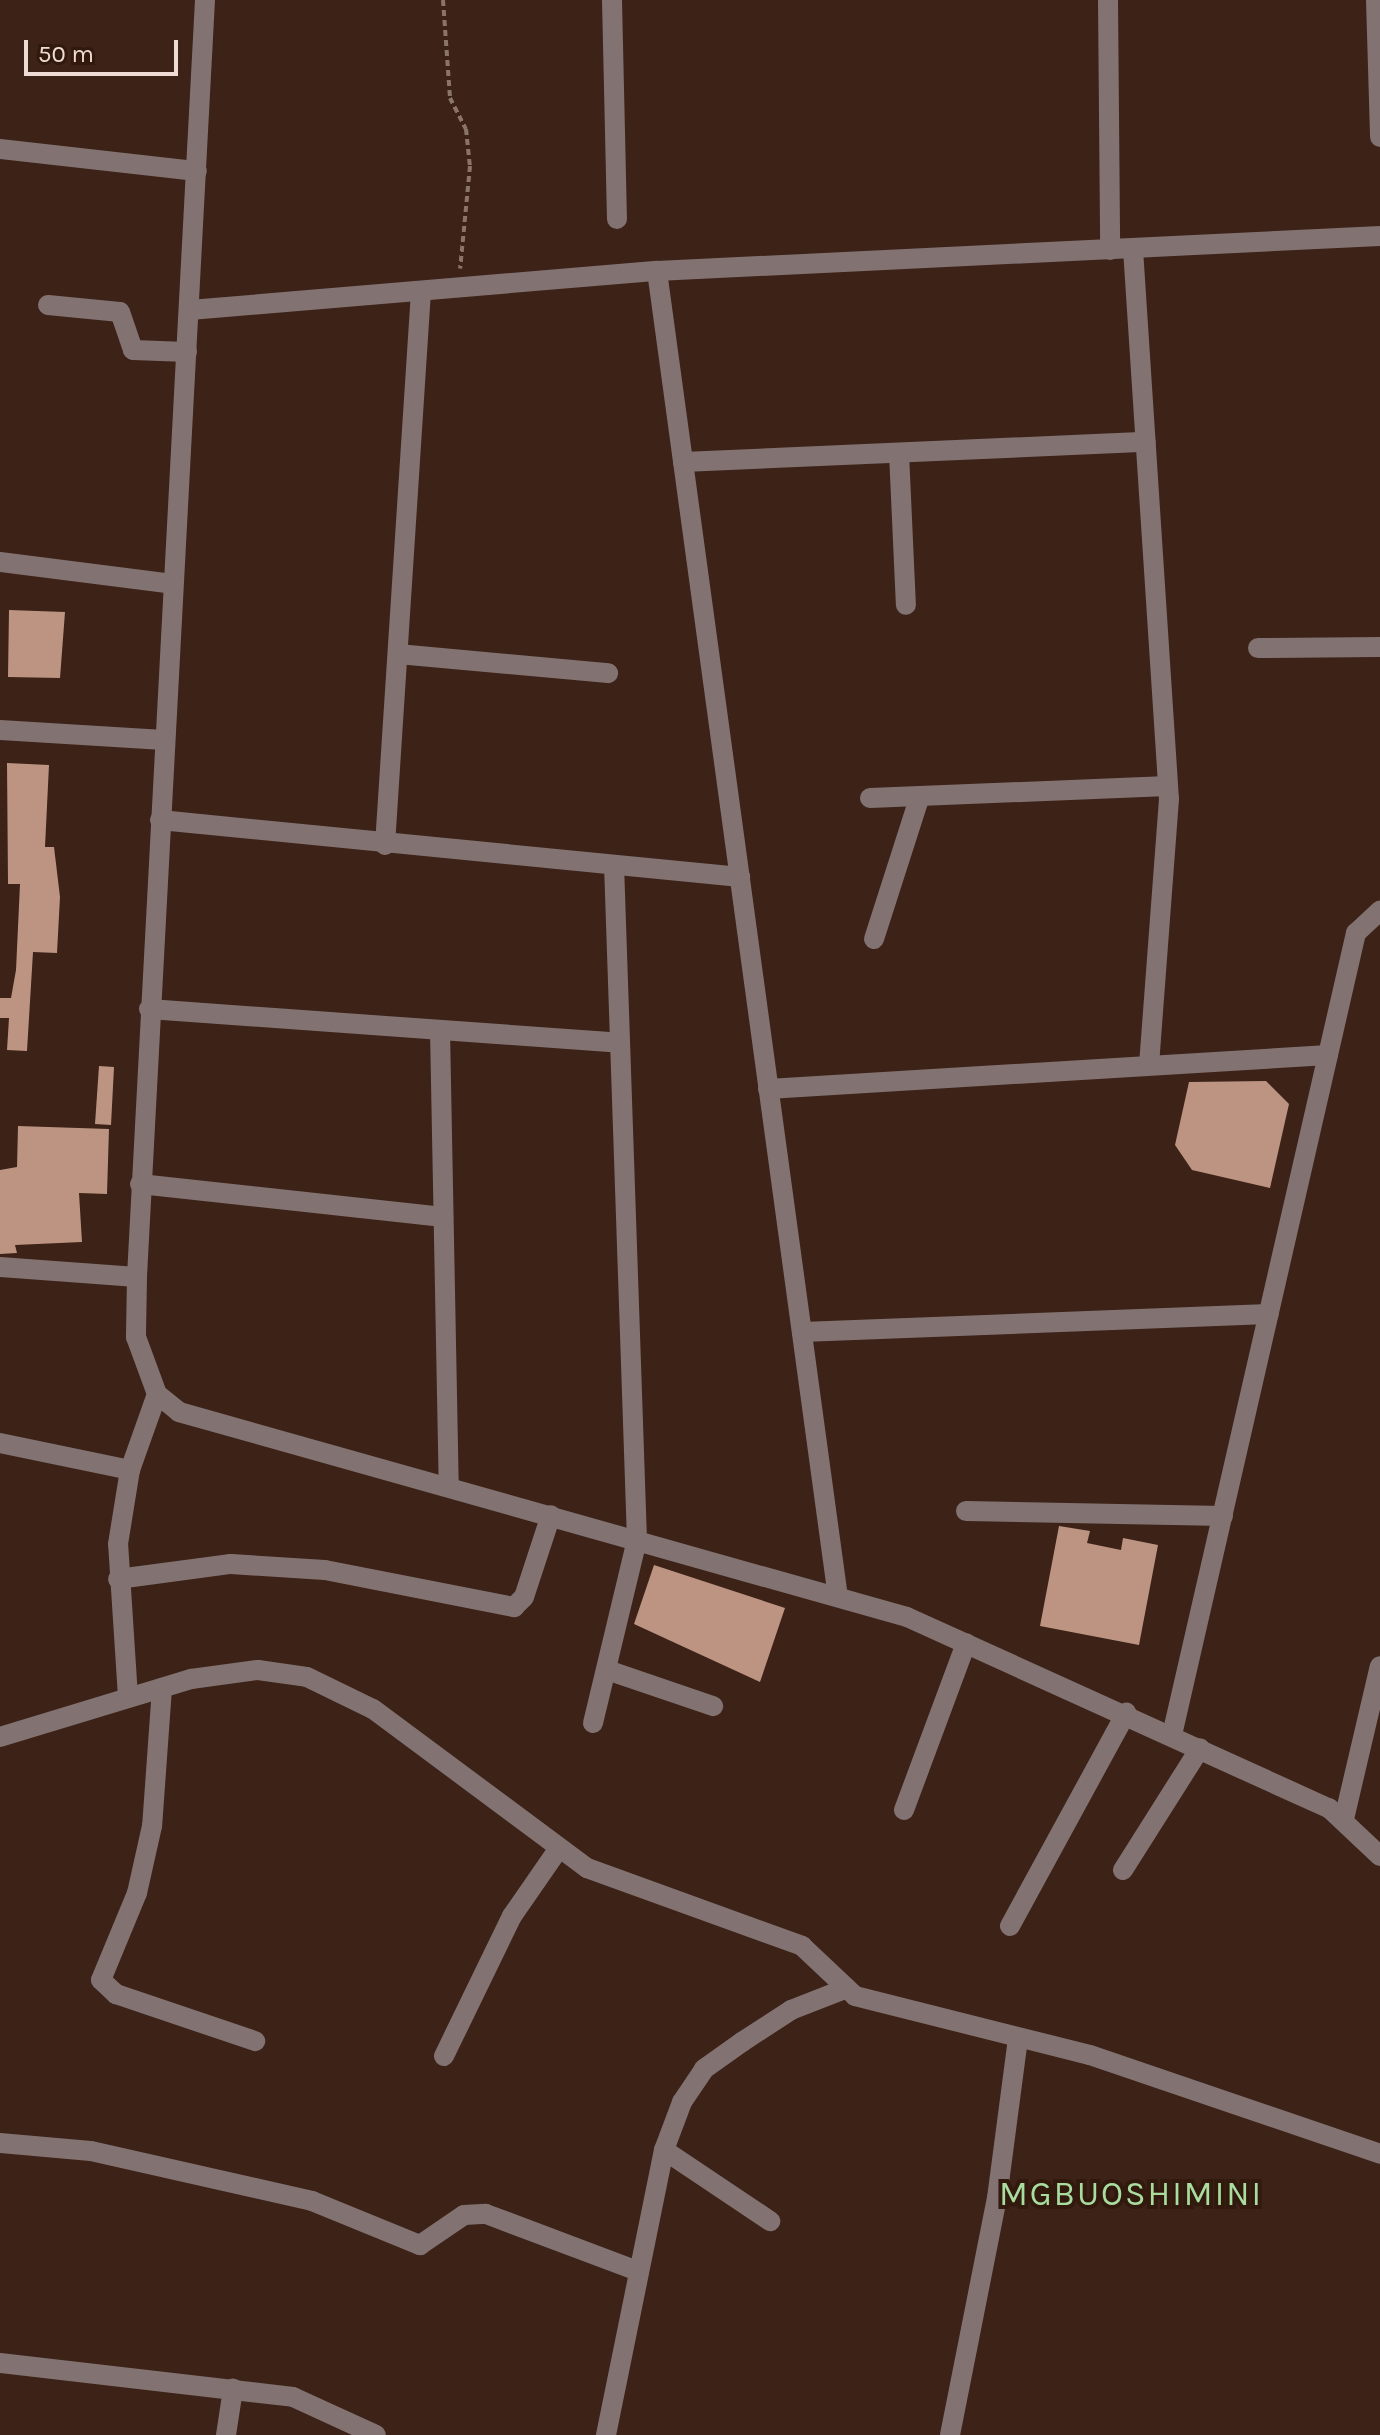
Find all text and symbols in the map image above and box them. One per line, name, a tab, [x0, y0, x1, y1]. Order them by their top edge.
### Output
scale bar	[28, 24, 182, 74]
text: 50 m	[38, 40, 94, 68]
district label: MGBUOSHIMINI	[999, 2175, 1263, 2215]

